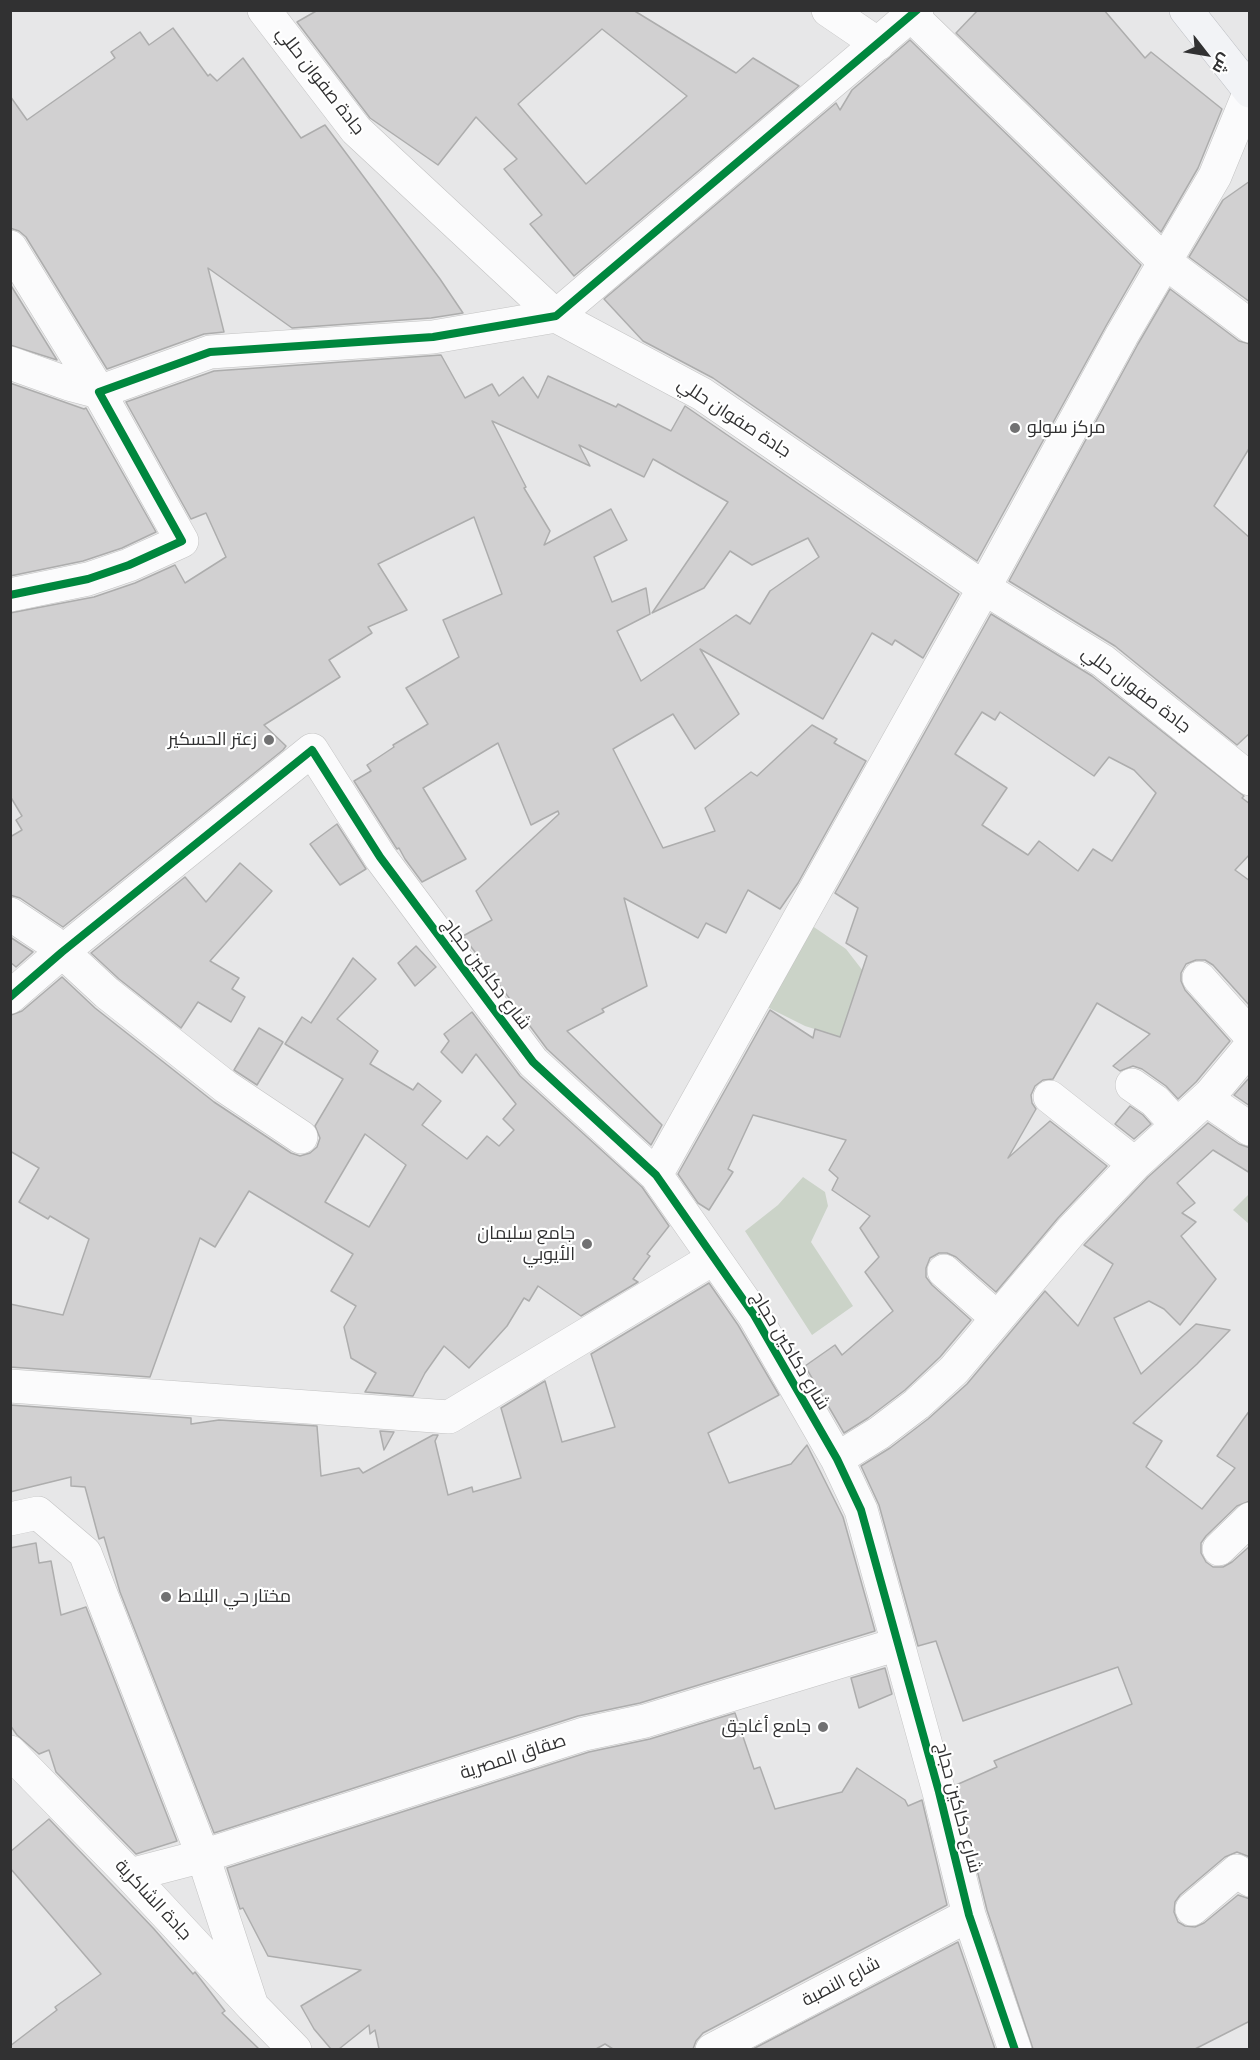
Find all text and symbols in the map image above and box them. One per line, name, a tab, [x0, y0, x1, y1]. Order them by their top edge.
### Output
street label: جادة صفوان حللي	[271, 23, 369, 139]
north arrow	[1176, 24, 1236, 84]
text: ش	[1208, 50, 1235, 77]
street label: جادة صفوان حللي	[673, 373, 795, 463]
place label: مركز سولو	[1027, 417, 1106, 439]
marker: مركز سولو	[1008, 421, 1022, 435]
street label: جادة صفوان حللي	[1077, 642, 1195, 738]
place label: زعتر الحسكير	[168, 729, 257, 751]
marker: زعتر الحسكير	[262, 733, 276, 747]
street label: شارع دكاكين حجاج	[437, 914, 535, 1034]
place label: جامع سليمان الأيوبي	[477, 1223, 575, 1266]
marker: جامع سليمان الأيوبي	[580, 1237, 594, 1251]
street label: شارع دكاكين حجاج	[746, 1288, 834, 1414]
place label: مختار حي البلاط	[178, 1586, 291, 1608]
marker: مختار حي البلاط	[159, 1590, 173, 1604]
place label: جامع أغاجق	[722, 1716, 811, 1738]
marker: جامع أغاجق	[816, 1720, 830, 1734]
street label: صقاق المصرية	[457, 1730, 569, 1784]
street label: شارع دكاكين حجاج	[930, 1740, 986, 1876]
street label: جادة الشاكرية	[110, 1855, 196, 1945]
street label: شارع النصبة	[798, 1952, 884, 2012]

